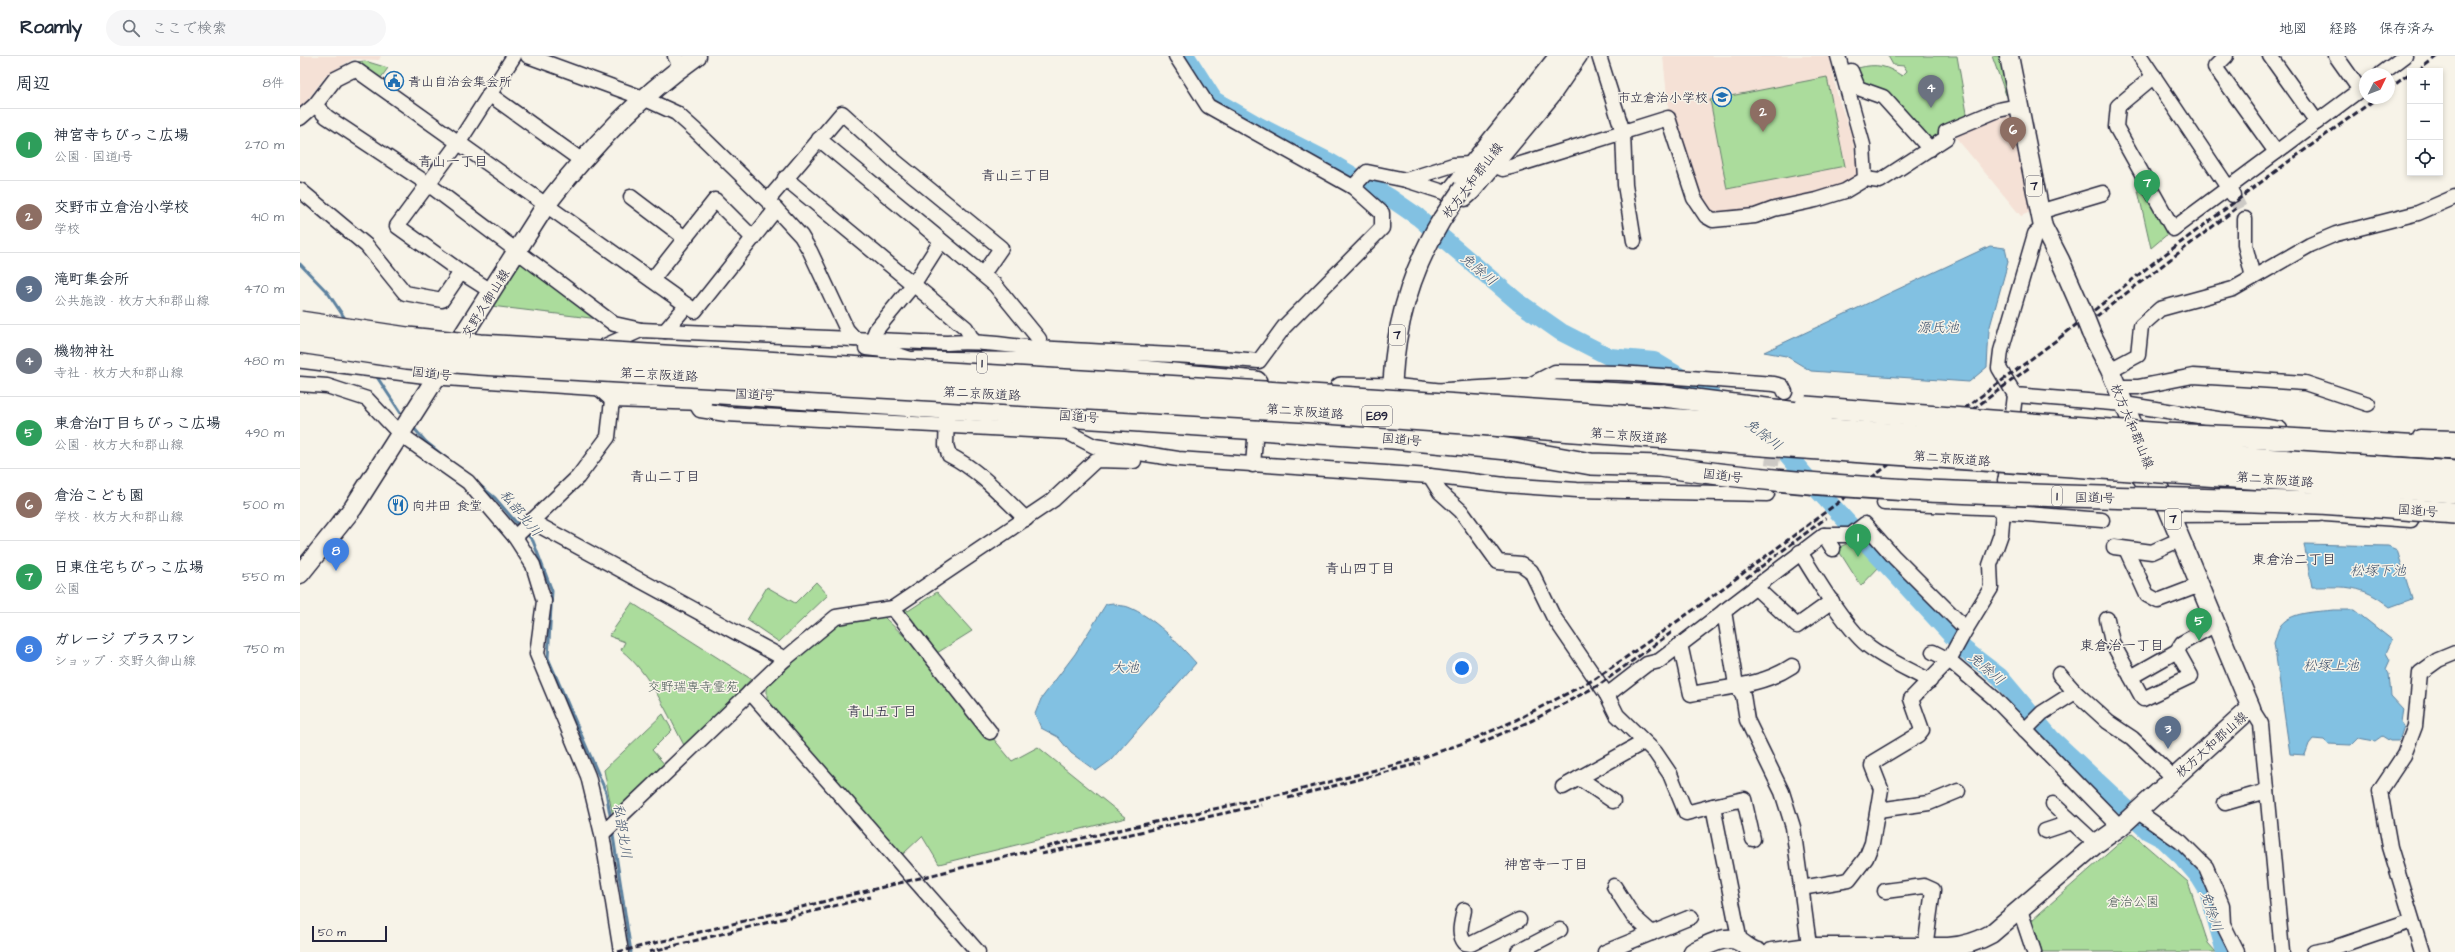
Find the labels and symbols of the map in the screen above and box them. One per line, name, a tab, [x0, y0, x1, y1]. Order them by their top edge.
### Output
north arrow	[2359, 68, 2395, 104]
public building icon: 青山自治会集会所	[383, 70, 405, 92]
place label: 青山自治会集会所	[408, 73, 512, 91]
pin: 4	[1918, 75, 1944, 108]
school or university icon: 市立倉治小学校	[1711, 86, 1733, 108]
place label: 市立倉治小学校	[1617, 89, 1708, 107]
pin: 2	[1750, 99, 1776, 132]
pin: 6	[2000, 117, 2026, 150]
street label: 枚方大和郡山線	[1438, 138, 1508, 222]
district label: 青山一丁目	[418, 152, 488, 172]
district label: 青山三丁目	[981, 166, 1051, 186]
pin: 7	[2134, 170, 2160, 203]
road number: 7	[2026, 176, 2042, 196]
water label: 免除川	[1456, 249, 1501, 291]
street label: 交野久御山線	[458, 265, 515, 341]
water label: 源氏池	[1917, 318, 1960, 338]
road number: 7	[1389, 325, 1405, 345]
road number: 1	[977, 353, 987, 373]
street label: 国道1号	[411, 363, 453, 385]
street label: 第二京阪道路	[620, 364, 698, 386]
street label: 枚方大和郡山線	[2106, 381, 2159, 473]
street label: 第二京阪道路	[943, 383, 1021, 405]
street label: 国道1号	[734, 385, 776, 405]
street label: 第二京阪道路	[1265, 400, 1344, 424]
road number: E89	[1362, 406, 1392, 426]
street label: 国道1号	[1058, 407, 1100, 427]
water label: 免除川	[1741, 414, 1786, 456]
street label: 第二京阪道路	[1589, 424, 1668, 448]
street label: 国道1号	[1381, 429, 1423, 451]
street label: 第二京阪道路	[1912, 447, 1991, 471]
street label: 国道1号	[1702, 465, 1744, 487]
district label: 青山二丁目	[630, 467, 700, 487]
street label: 第二京阪道路	[2235, 468, 2314, 492]
water label: 私部北川	[495, 486, 546, 542]
road number: 1	[2052, 486, 2062, 506]
street label: 国道1号	[2074, 489, 2115, 507]
restaurant icon: 向井田 食堂	[387, 494, 409, 516]
place label: 向井田 食堂	[412, 497, 482, 515]
street label: 国道1号	[2397, 501, 2439, 521]
road number: 7	[2165, 509, 2181, 529]
pin: 1	[1845, 524, 1871, 557]
pin: 8	[323, 538, 349, 571]
district label: 東倉治二丁目	[2252, 550, 2336, 570]
district label: 青山四丁目	[1325, 559, 1395, 579]
water label: 松塚下池	[2350, 561, 2407, 581]
pin: 5	[2186, 608, 2212, 641]
district label: 東倉治一丁目	[2080, 636, 2164, 656]
water label: 免除川	[1964, 647, 2009, 690]
water label: 松塚上池	[2303, 656, 2360, 676]
water label: 大池	[1111, 658, 1140, 678]
your location	[1452, 658, 1472, 678]
park label: 交野瑞専寺霊苑	[647, 678, 739, 696]
district label: 青山五丁目	[847, 702, 917, 722]
street label: 枚方大和郡山線	[2172, 707, 2252, 782]
pin: 3	[2155, 716, 2181, 749]
water label: 私部北川	[608, 802, 636, 860]
district label: 神宮寺一丁目	[1504, 855, 1588, 875]
water label: 免除川	[2195, 888, 2227, 934]
park label: 倉治公園	[2107, 893, 2159, 911]
scale bar	[312, 924, 387, 943]

